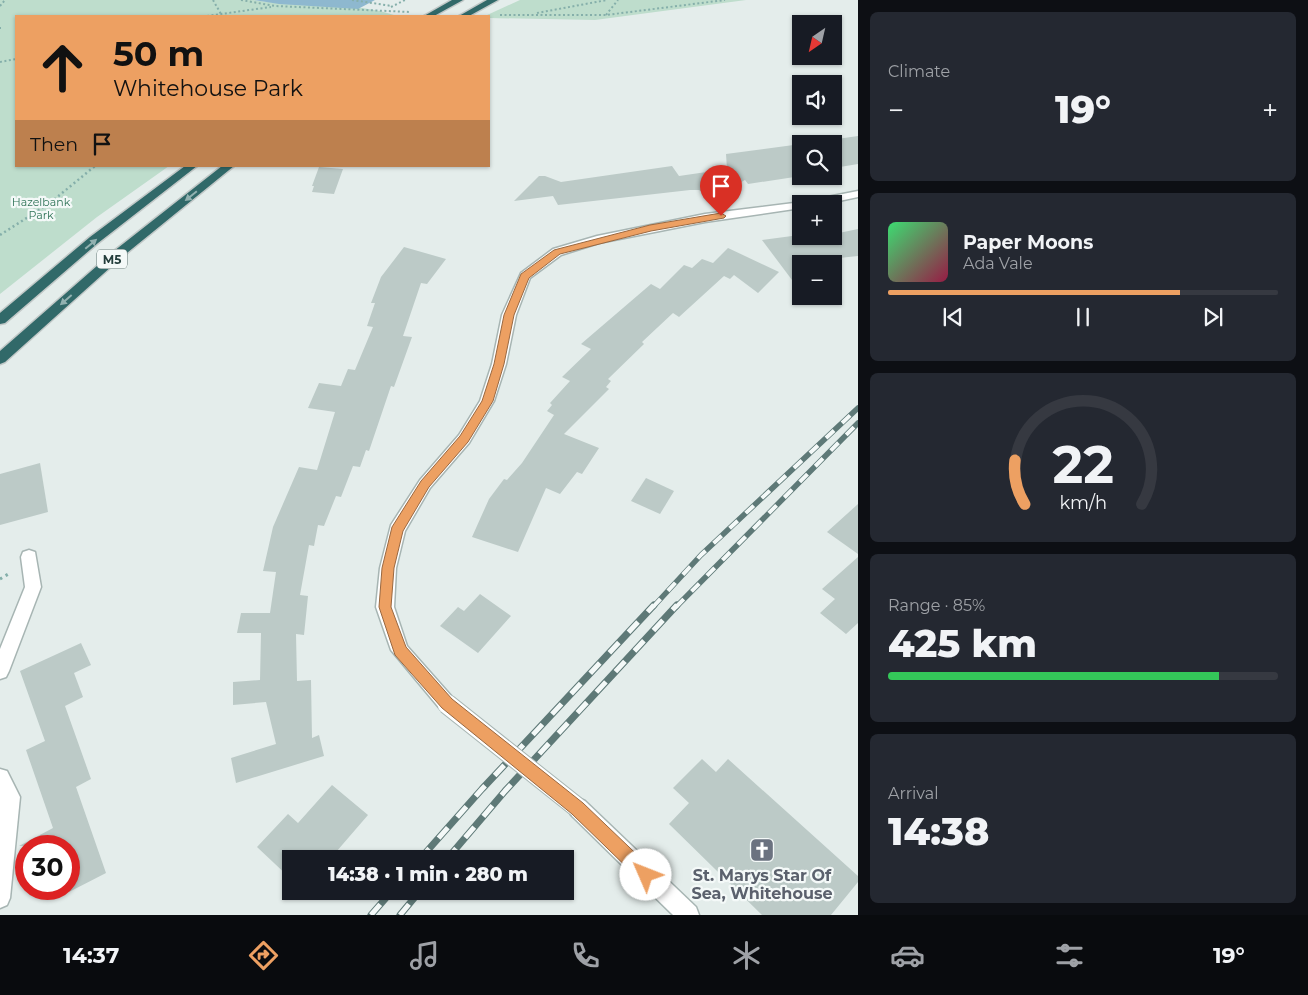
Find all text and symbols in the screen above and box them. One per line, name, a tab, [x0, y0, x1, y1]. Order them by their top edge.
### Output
north arrow	[792, 15, 842, 65]
map controls	[792, 15, 842, 305]
text: 50 m	[113, 32, 204, 75]
icon: ahead	[30, 35, 95, 100]
text: Climate	[888, 62, 950, 81]
text: Whitehouse Park	[113, 75, 303, 102]
button: sound	[792, 75, 842, 125]
text: 19°	[1055, 86, 1111, 133]
text: −	[888, 93, 904, 127]
text: +	[1262, 93, 1278, 127]
icon: arrive	[88, 130, 116, 158]
text: Then	[30, 133, 78, 156]
button: search	[792, 135, 842, 185]
pin	[700, 165, 742, 216]
icon: arrive	[707, 172, 735, 200]
one-way arrow	[185, 191, 198, 202]
park label: Hazelbank Park	[12, 195, 71, 222]
button: +	[792, 195, 842, 245]
text: Paper Moons	[963, 231, 1093, 254]
one-way arrow	[84, 238, 97, 249]
road number: M5	[97, 250, 127, 268]
text: Ada Vale	[963, 254, 1033, 273]
button: −	[792, 255, 842, 305]
one-way arrow	[59, 294, 72, 305]
icon: previous	[939, 303, 967, 331]
icon: pause	[1069, 303, 1097, 331]
icon: next	[1199, 303, 1227, 331]
text: 22	[1052, 433, 1114, 496]
text: km/h	[1059, 492, 1107, 513]
text: Range · 85%	[888, 596, 985, 615]
text: 425 km	[888, 620, 1037, 667]
text: Arrival	[888, 784, 938, 803]
text: 14:38	[888, 808, 989, 855]
speed limit sign: 30	[15, 835, 80, 900]
church icon: St. Marys Star Of Sea, Whitehouse	[749, 837, 775, 863]
position arrow	[619, 848, 671, 900]
text: 14:38 · 1 min · 280 m	[328, 863, 528, 886]
place label: St. Marys Star Of Sea, Whitehouse	[691, 866, 833, 903]
icon: directions	[246, 938, 281, 973]
icon: music	[407, 938, 442, 973]
icon: phone	[568, 938, 603, 973]
icon: climate	[729, 938, 764, 973]
icon: car	[890, 938, 925, 973]
icon: filters	[1052, 938, 1087, 973]
text: 14:37	[63, 942, 119, 969]
text: 19°	[1213, 942, 1245, 969]

